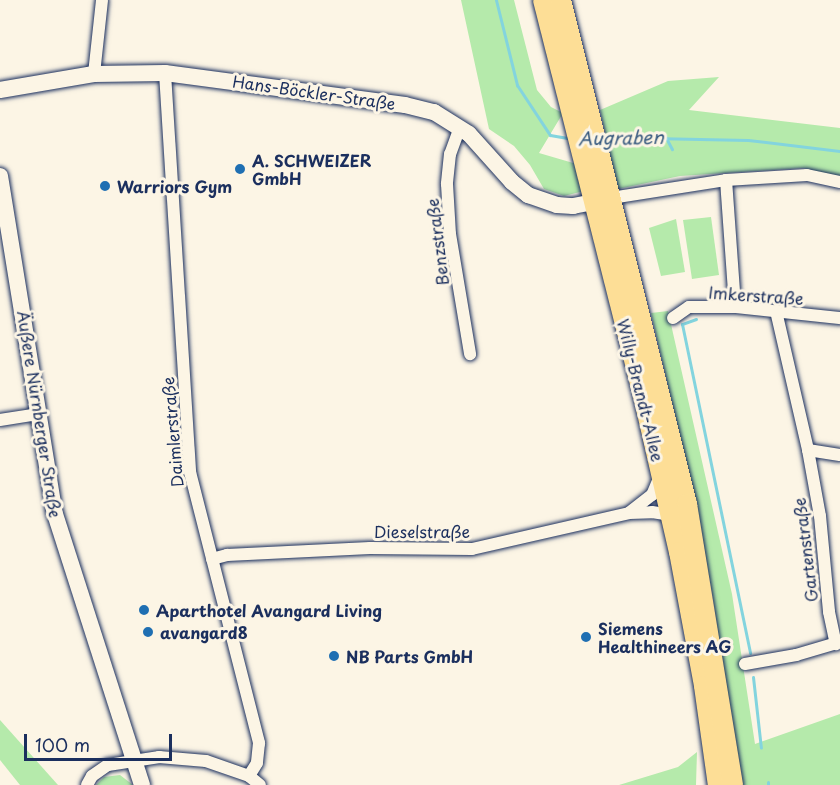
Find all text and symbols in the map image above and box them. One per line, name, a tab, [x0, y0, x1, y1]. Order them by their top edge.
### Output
street label: Hans-Böckler-Straße	[231, 71, 397, 113]
water label: Augraben	[578, 126, 664, 150]
place label: A. SCHWEIZER GmbH	[252, 150, 373, 188]
marker: A. SCHWEIZER GmbH	[233, 162, 247, 176]
place label: Warriors Gym	[117, 176, 232, 196]
marker: Warriors Gym	[98, 179, 112, 193]
street label: Benzstraße	[422, 197, 452, 287]
street label: Imkerstraße	[708, 282, 804, 308]
street label: Äußere Nürnberger Straße	[14, 309, 66, 519]
street label: Willy-Brandt-Allee	[614, 317, 668, 463]
street label: Daimlerstraße	[158, 376, 186, 488]
street label: Gartenstraße	[789, 497, 821, 603]
street label: Dieselstraße	[374, 521, 470, 541]
place label: Aparthotel Avangard Living	[156, 600, 385, 620]
marker: Aparthotel Avangard Living	[137, 603, 151, 617]
place label: Siemens Healthineers AG	[598, 618, 732, 656]
place label: avangard8	[160, 622, 248, 642]
marker: avangard8	[141, 625, 155, 639]
marker: Siemens Healthineers AG	[579, 630, 593, 644]
place label: NB Parts GmbH	[346, 646, 474, 666]
marker: NB Parts GmbH	[327, 649, 341, 663]
scale bar	[27, 722, 176, 760]
text: 100 m	[35, 731, 90, 758]

